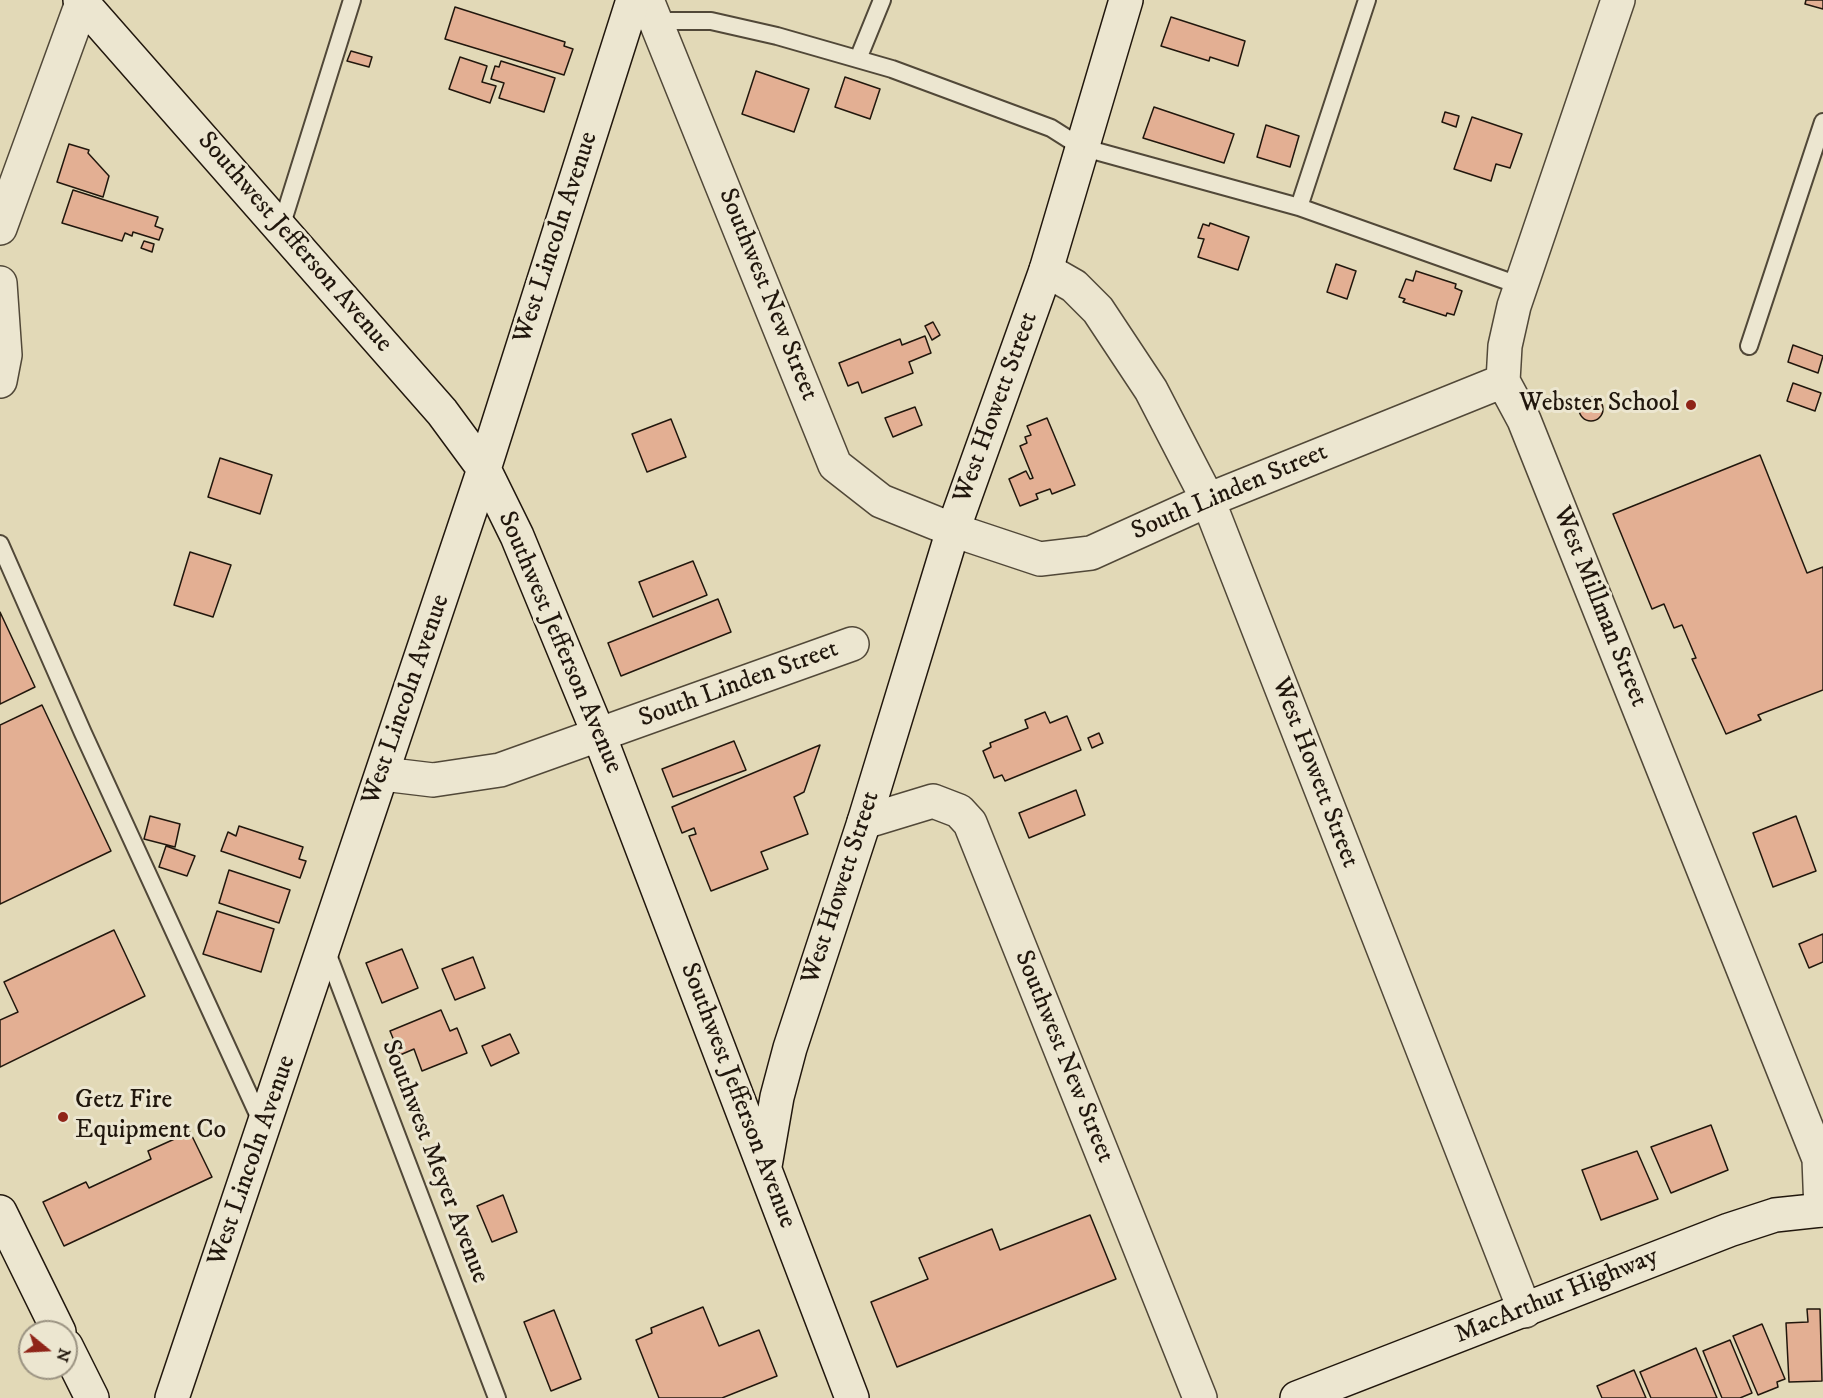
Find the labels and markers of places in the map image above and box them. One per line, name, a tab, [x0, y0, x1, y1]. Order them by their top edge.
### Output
place label: Webster School	[1519, 389, 1679, 421]
marker: Webster School	[1684, 398, 1698, 412]
place label: Getz Fire Equipment Co	[75, 1086, 226, 1148]
marker: Getz Fire Equipment Co	[56, 1110, 70, 1124]

